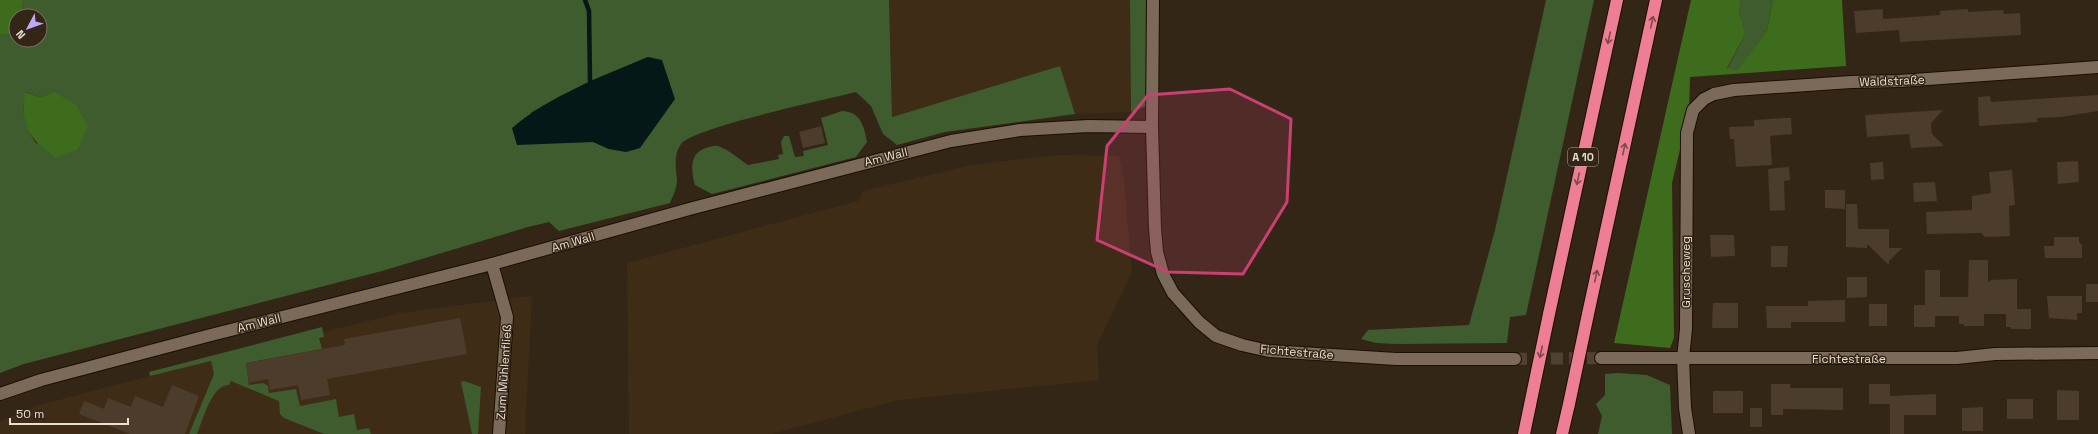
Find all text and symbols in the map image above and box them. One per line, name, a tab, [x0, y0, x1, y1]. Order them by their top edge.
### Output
north arrow	[8, 8, 48, 48]
one-way arrow	[1648, 16, 1656, 29]
text: N	[13, 27, 28, 42]
one-way arrow	[1604, 31, 1612, 44]
street label: Waldstraße	[1859, 72, 1925, 90]
one-way arrow	[1620, 143, 1628, 156]
street label: Am Wall	[863, 144, 909, 170]
road number: A 10	[1568, 148, 1598, 166]
one-way arrow	[1574, 172, 1582, 185]
street label: Am Wall	[550, 228, 596, 256]
street label: Gruscheweg	[1678, 236, 1694, 308]
one-way arrow	[1593, 270, 1601, 283]
street label: Am Wall	[236, 310, 282, 336]
street label: Zum Mühlenfließ	[493, 323, 515, 420]
street label: Fichtestraße	[1260, 341, 1334, 363]
one-way arrow	[1537, 345, 1545, 358]
street label: Fichtestraße	[1812, 351, 1886, 367]
scale bar	[10, 400, 128, 426]
text: 50 m	[16, 406, 44, 422]

